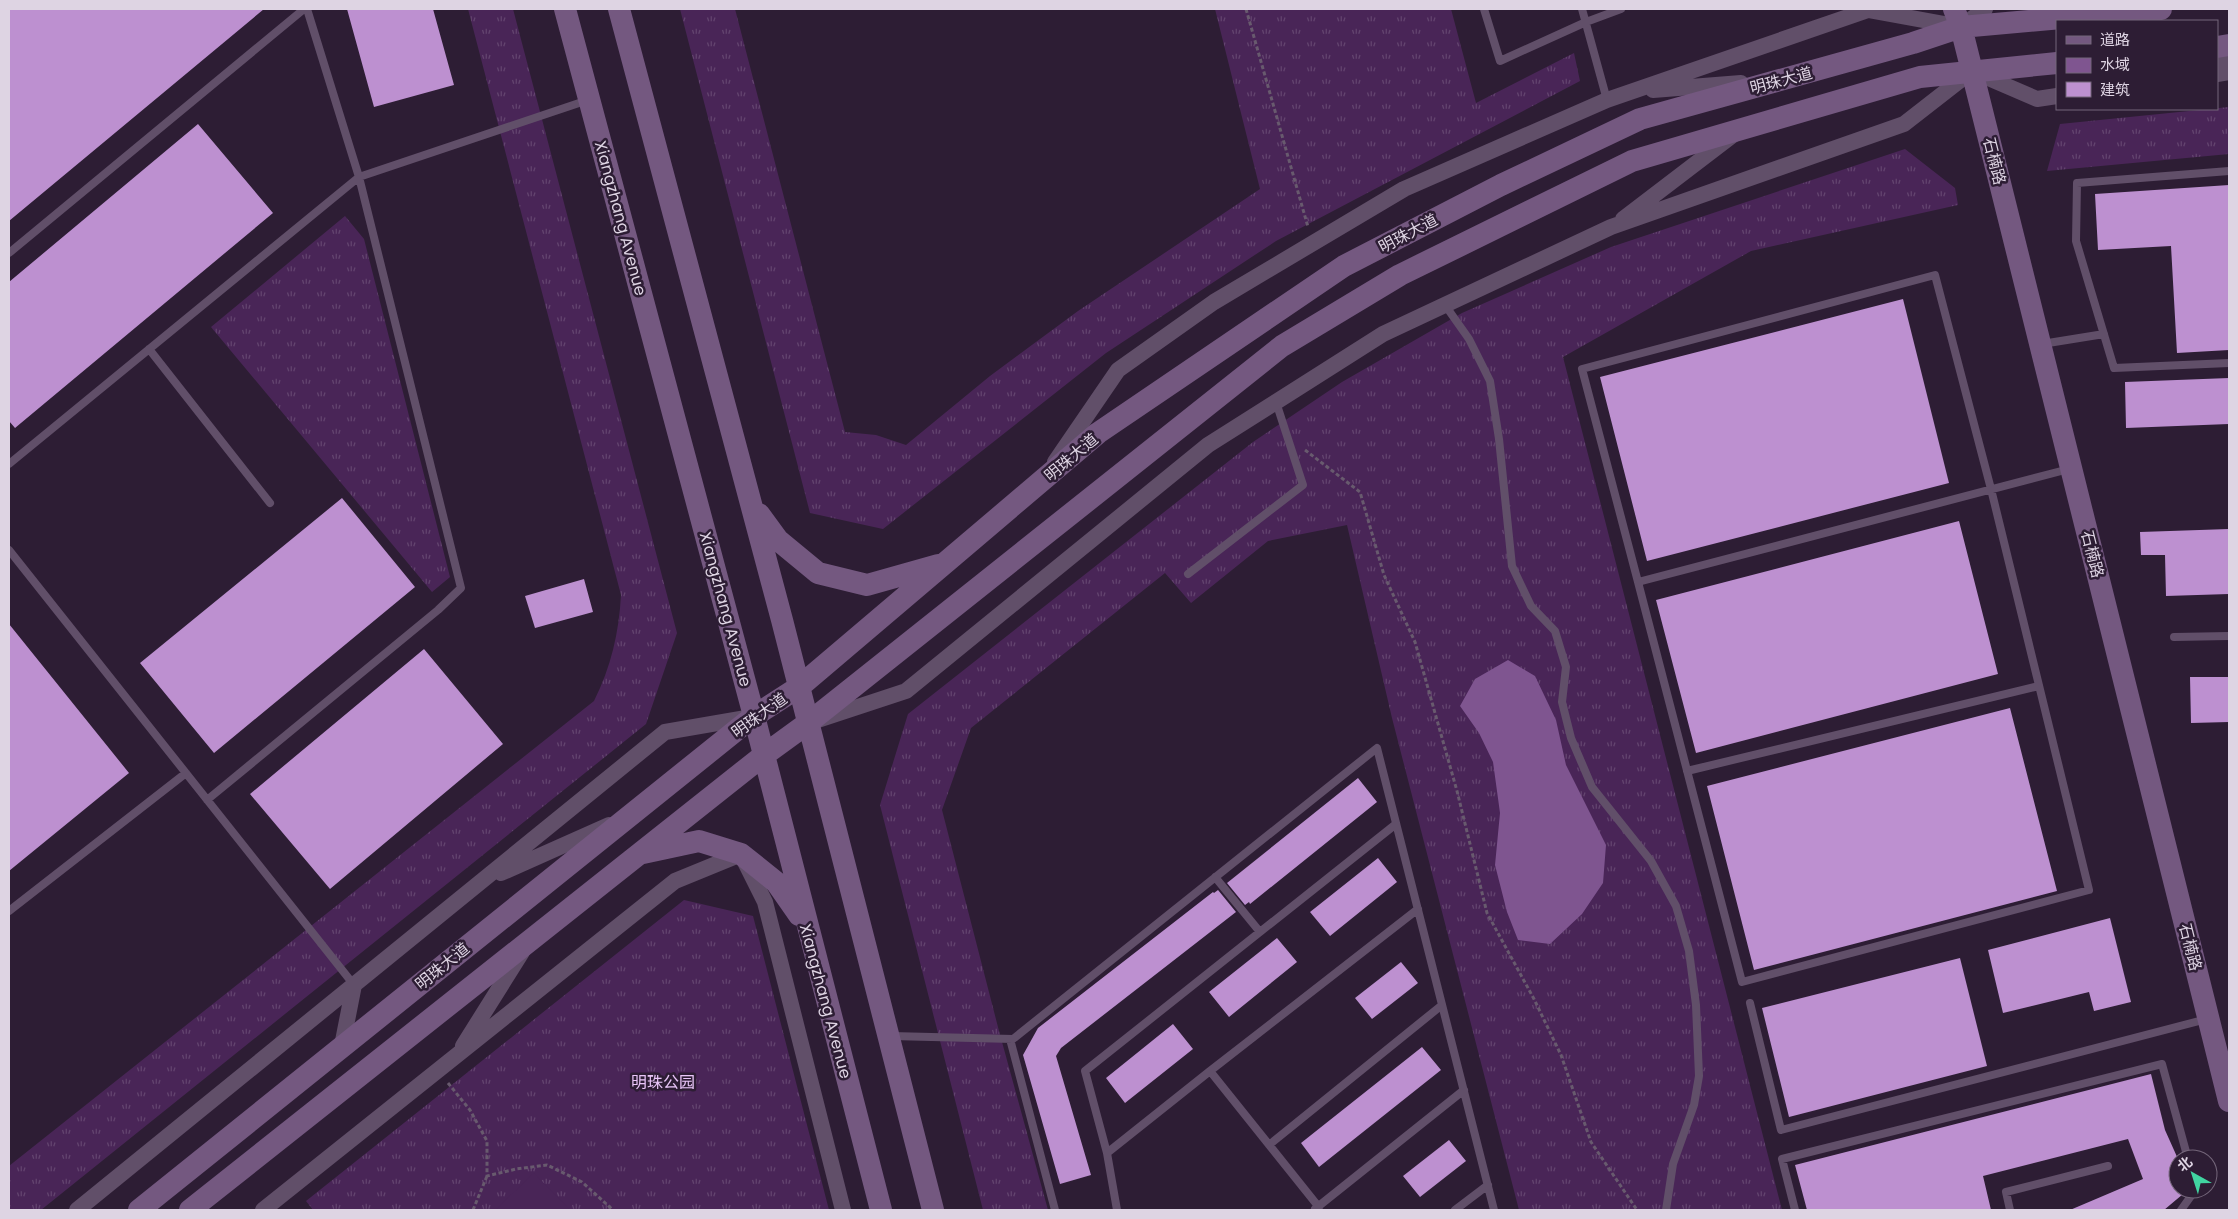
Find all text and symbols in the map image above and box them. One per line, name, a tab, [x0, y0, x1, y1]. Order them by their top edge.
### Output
legend	[2056, 20, 2218, 110]
text: 道路	[2100, 29, 2130, 50]
text: 水域	[2100, 54, 2130, 75]
street label: 明珠大道	[1747, 61, 1815, 100]
text: 建筑	[2100, 79, 2130, 100]
street label: 石楠路	[1978, 135, 2011, 187]
street label: Xiangzhang Avenue	[589, 138, 652, 298]
street label: 明珠大道	[1375, 208, 1442, 259]
street label: 明珠大道	[1039, 428, 1103, 487]
street label: 石楠路	[2076, 528, 2109, 580]
street label: Xiangzhang Avenue	[694, 529, 757, 689]
street label: 明珠大道	[727, 687, 792, 744]
street label: Xiangzhang Avenue	[794, 921, 857, 1081]
street label: 石楠路	[2174, 921, 2207, 973]
street label: 明珠大道	[410, 937, 474, 995]
park label: 明珠公园	[631, 1071, 695, 1094]
north arrow	[2168, 1149, 2218, 1199]
text: 北	[2173, 1152, 2197, 1176]

